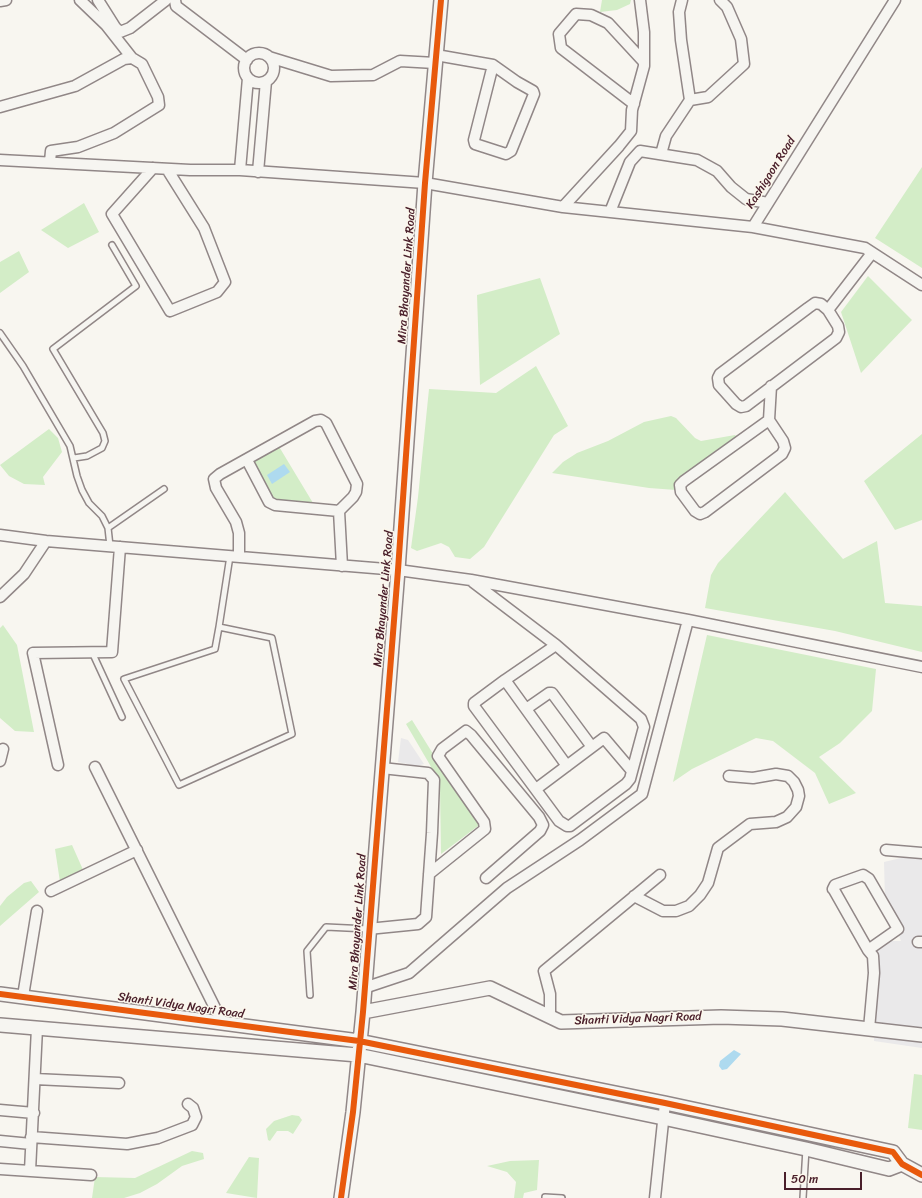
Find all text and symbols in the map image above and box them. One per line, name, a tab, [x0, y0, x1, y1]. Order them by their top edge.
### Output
street label: Kashigaon Road	[743, 134, 799, 212]
street label: Mira Bhayander Link Road	[395, 207, 419, 345]
street label: Mira Bhayander Link Road	[371, 530, 397, 668]
street label: Mira Bhayander Link Road	[346, 853, 370, 991]
street label: Shanti Vidya Nagri Road	[117, 990, 245, 1022]
street label: Shanti Vidya Nagri Road	[574, 1010, 702, 1028]
scale bar	[786, 1164, 864, 1190]
text: 50 m	[791, 1168, 818, 1190]

